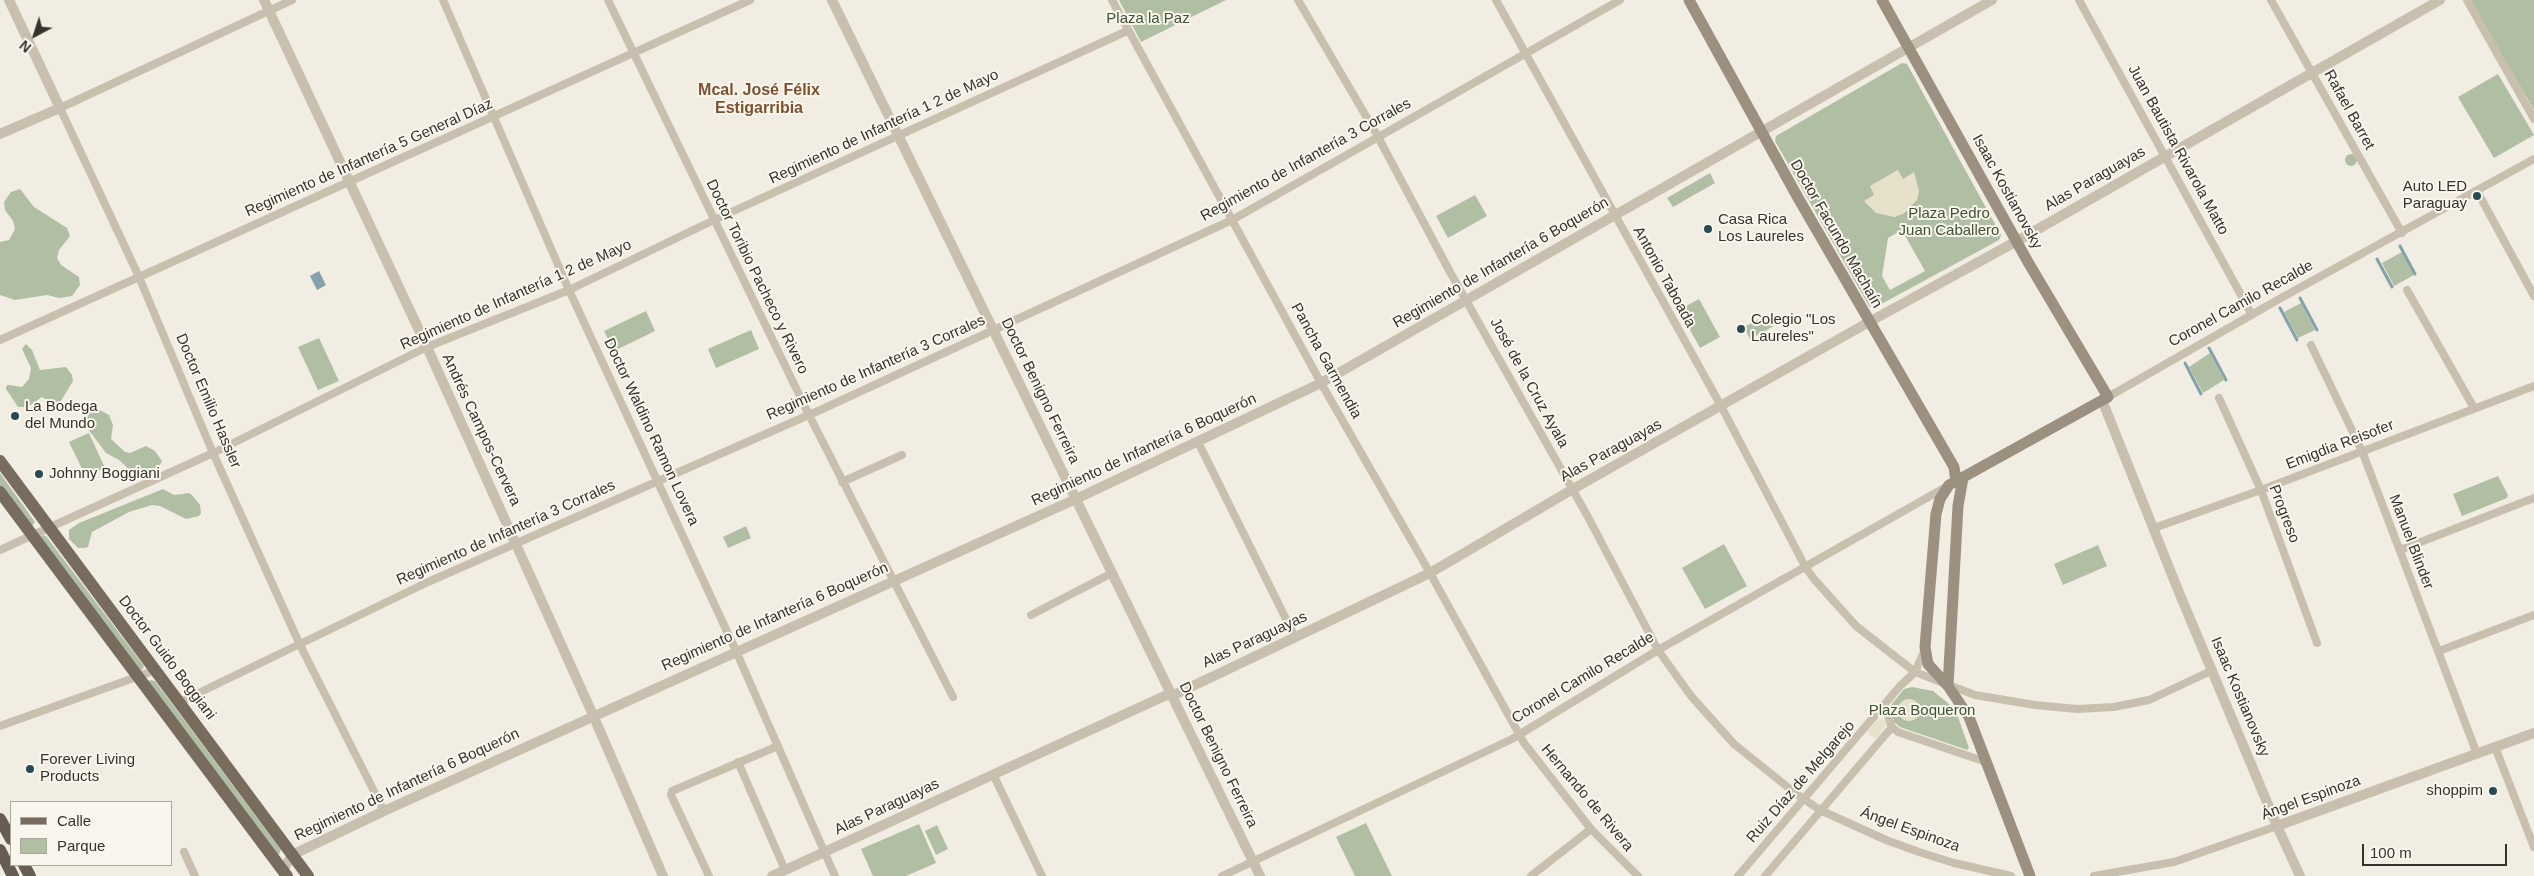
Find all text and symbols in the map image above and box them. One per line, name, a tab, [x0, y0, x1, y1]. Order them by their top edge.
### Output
north arrow	[10, 10, 60, 60]
park label: Plaza la Paz	[1106, 10, 1190, 28]
text: N	[16, 37, 34, 56]
street label: Juan Bautista Rivarola Matto	[2124, 62, 2232, 238]
street label: Regimiento de Infantería 1 2 de Mayo	[766, 66, 1002, 188]
street label: Rafael Barret	[2320, 67, 2378, 153]
district label: Mcal. José Félix Estigarribia	[698, 81, 820, 119]
street label: Regimiento de Infantería 5 General Díaz	[242, 95, 496, 221]
street label: Regimiento de Infantería 3 Corrales	[1198, 95, 1414, 225]
street label: Isaac Kostianovsky	[1968, 131, 2046, 253]
street label: Alas Paraguayas	[2041, 143, 2149, 215]
street label: Doctor Facundo Machaín	[1786, 157, 1886, 311]
street label: Doctor Toribio Pacheco y Rivero	[702, 177, 812, 377]
place label: Auto LED Paraguay	[2403, 178, 2467, 213]
marker: Auto LED Paraguay	[2471, 190, 2483, 202]
street label: Regimiento de Infantería 6 Boquerón	[1390, 194, 1612, 332]
park label: Plaza Pedro Juan Caballero	[1899, 205, 1999, 240]
place label: Casa Rica Los Laureles	[1718, 211, 1804, 246]
street label: Antonio Taboada	[1629, 223, 1699, 331]
marker: Casa Rica Los Laureles	[1702, 223, 1714, 235]
street label: Regimiento de Infantería 1 2 de Mayo	[398, 236, 634, 354]
street label: Coronel Camilo Recalde	[2166, 257, 2316, 351]
street label: Pancha Garmendia	[1287, 300, 1365, 422]
street label: Regimiento de Infantería 3 Corrales	[764, 311, 988, 425]
place label: Colegio "Los Laureles"	[1751, 311, 1836, 346]
street label: Doctor Benigno Ferreira	[997, 315, 1083, 467]
street label: José de la Cruz Ayala	[1486, 315, 1572, 451]
marker: Colegio "Los Laureles"	[1735, 323, 1747, 335]
street label: Doctor Emilio Hassler	[172, 331, 244, 471]
street label: Doctor Waldino Ramon Lovera	[600, 336, 702, 528]
street label: Andrés Campos-Cervera	[438, 351, 524, 509]
street label: Regimiento de Infantería 6 Boquerón	[1029, 390, 1259, 510]
place label: La Bodega del Mundo	[25, 398, 98, 433]
marker: La Bodega del Mundo	[9, 410, 21, 422]
street label: Alas Paraguayas	[1557, 416, 1665, 486]
street label: Emigdia Reisofer	[2283, 416, 2397, 474]
place label: Johnny Boggiani	[49, 465, 160, 483]
marker: Johnny Boggiani	[33, 468, 45, 480]
street label: Regimiento de Infantería 3 Corrales	[394, 476, 618, 590]
street label: Progreso	[2265, 482, 2303, 546]
street label: Manuel Blinder	[2385, 492, 2437, 592]
street label: Regimiento de Infantería 6 Boquerón	[659, 559, 891, 675]
street label: Doctor Guido Boggiani	[114, 592, 220, 724]
street label: Alas Paraguayas	[1200, 608, 1310, 672]
street label: Coronel Camilo Recalde	[1509, 628, 1657, 728]
street label: Isaac Kostianovsky	[2207, 634, 2273, 760]
street label: Doctor Benigno Ferreira	[1175, 679, 1261, 831]
park label: Plaza Boqueron	[1869, 702, 1975, 720]
street label: Ruiz Díaz de Melgarejo	[1743, 717, 1859, 847]
street label: Regimiento de Infantería 6 Boquerón	[292, 725, 522, 845]
street label: Hernando de Rivera	[1537, 741, 1637, 855]
place label: Forever Living Products	[40, 751, 135, 786]
marker: Forever Living Products	[24, 763, 36, 775]
street label: Ángel Espinoza	[2259, 772, 2363, 824]
street label: Alas Paraguayas	[832, 775, 942, 839]
place label: shoppim	[2426, 782, 2483, 800]
marker: shoppim	[2487, 785, 2499, 797]
legend	[10, 801, 172, 866]
street label: Ángel Espinoza	[1858, 804, 1962, 856]
text: Calle	[57, 812, 91, 829]
scale bar	[2364, 834, 2509, 866]
text: Parque	[57, 837, 105, 854]
text: 100 m	[2370, 844, 2412, 861]

